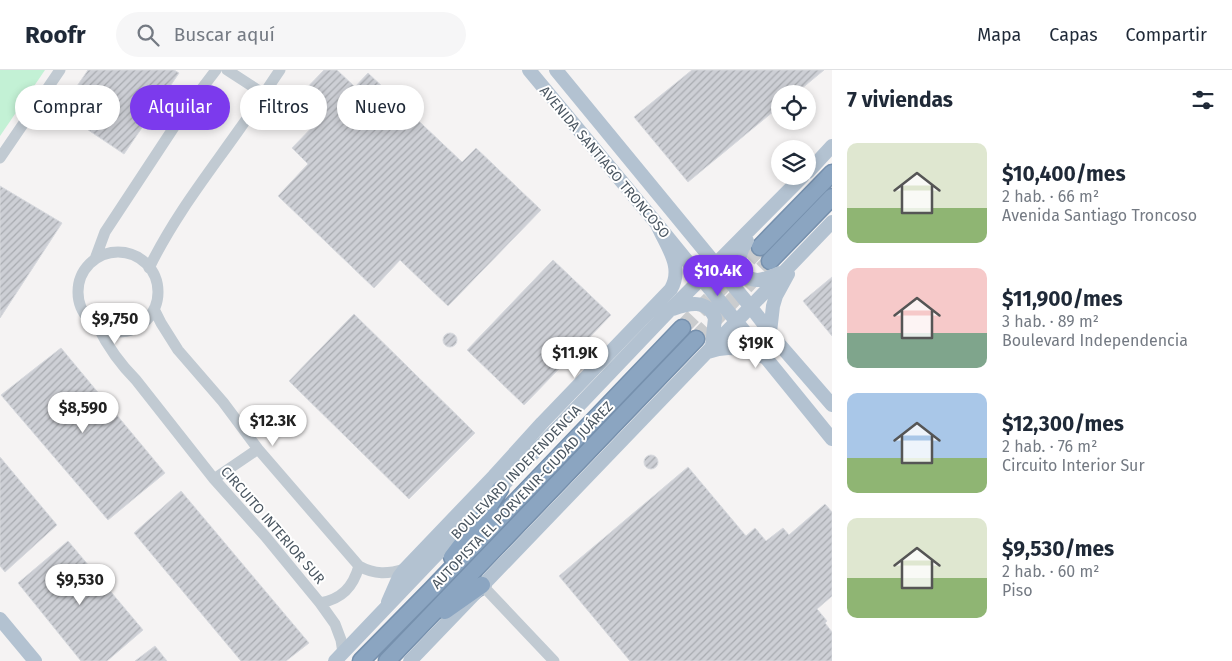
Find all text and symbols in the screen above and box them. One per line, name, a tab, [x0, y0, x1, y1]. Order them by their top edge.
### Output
search box	[116, 12, 466, 57]
text: Roofr	[25, 21, 86, 49]
icon: search	[134, 21, 162, 49]
text: Buscar aquí	[174, 23, 275, 46]
text: Mapa	[977, 24, 1021, 46]
text: Capas	[1049, 24, 1098, 46]
text: Compartir	[1126, 24, 1207, 46]
street label: AVENIDA SANTIAGO TRONCOSO	[536, 83, 673, 242]
chip: Comprar	[15, 85, 120, 130]
chip: Alquilar	[130, 85, 230, 130]
chip: Filtros	[240, 85, 327, 130]
chip: Nuevo	[337, 85, 424, 130]
map controls	[771, 85, 816, 185]
button: locate	[771, 85, 816, 130]
icon: filters	[1189, 86, 1217, 114]
text: 7 viviendas	[847, 87, 953, 113]
button: layers	[771, 140, 816, 185]
text: $10,400/mes	[1002, 161, 1126, 187]
icon: home	[887, 163, 947, 223]
text: 2 hab. · 66 m²	[1002, 187, 1099, 206]
text: Avenida Santiago Troncoso	[1002, 206, 1197, 225]
pin: $10.4K	[677, 254, 759, 297]
text: $10.4K	[694, 261, 742, 280]
text: $11,900/mes	[1002, 286, 1123, 312]
icon: home	[887, 288, 947, 348]
pin: $9,750	[74, 302, 156, 345]
text: $9,750	[92, 309, 138, 328]
text: 3 hab. · 89 m²	[1002, 312, 1099, 331]
pin: $19K	[726, 326, 786, 369]
text: Boulevard Independencia	[1002, 331, 1188, 350]
text: $19K	[739, 333, 773, 352]
pin: $11.9K	[534, 336, 616, 379]
text: $11.9K	[552, 343, 598, 362]
pin: $8,590	[42, 392, 124, 434]
street label: AUTOPISTA EL PORVENIR-CIUDAD JUÁREZ	[427, 397, 617, 593]
text: $8,590	[59, 398, 107, 417]
street label: BOULEVARD INDEPENDENCIA	[448, 402, 585, 543]
pin: $12.3K	[232, 404, 314, 447]
text: $12.3K	[250, 411, 296, 430]
text: $12,300/mes	[1002, 411, 1124, 437]
icon: home	[887, 413, 947, 473]
text: 2 hab. · 76 m²	[1002, 437, 1097, 456]
text: Circuito Interior Sur	[1002, 456, 1145, 475]
street label: CIRCUITO INTERIOR SUR	[217, 463, 329, 588]
text: $9,530/mes	[1002, 536, 1114, 562]
icon: home	[887, 538, 947, 598]
text: 2 hab. · 60 m²	[1002, 562, 1099, 581]
pin: $9,530	[39, 564, 121, 606]
text: $9,530	[56, 570, 104, 589]
text: Piso	[1002, 581, 1033, 600]

